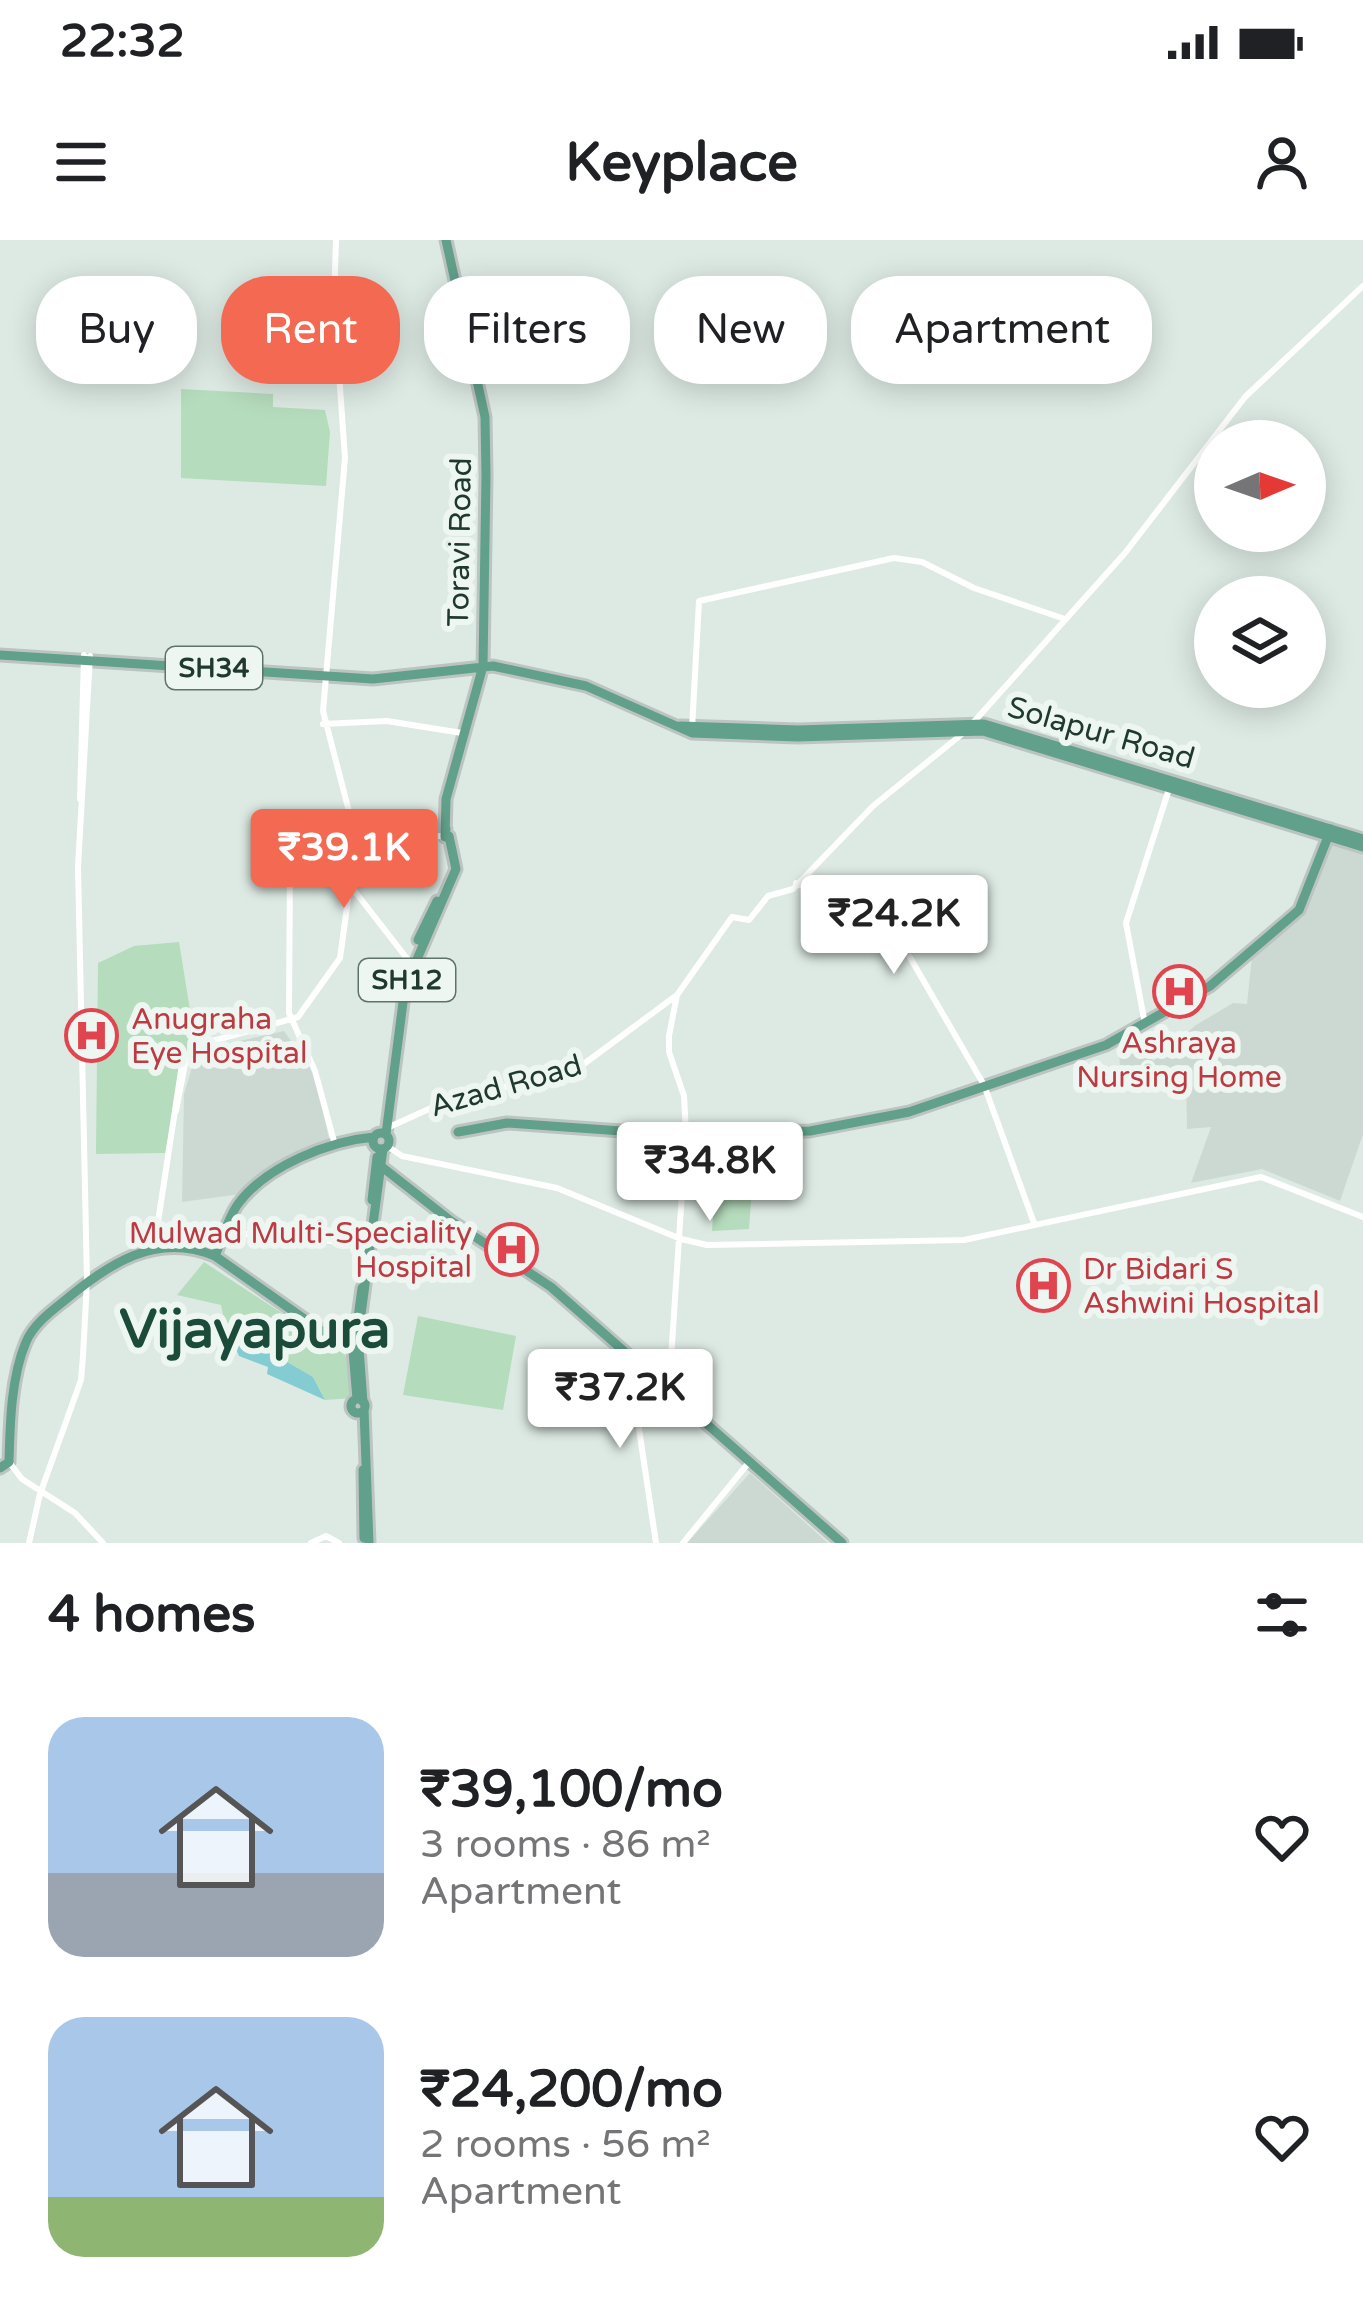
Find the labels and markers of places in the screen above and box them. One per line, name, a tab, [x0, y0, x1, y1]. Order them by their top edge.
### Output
pin: ₹39.1K	[246, 809, 442, 911]
pin: ₹24.2K	[796, 875, 992, 977]
hospital icon: Ashraya Nursing Home	[1151, 963, 1207, 1019]
place label: Anugraha Eye Hospital	[131, 1001, 307, 1072]
hospital icon: Anugraha Eye Hospital	[64, 1008, 120, 1064]
place label: Ashraya Nursing Home	[1076, 1025, 1282, 1096]
pin: ₹34.8K	[612, 1122, 808, 1224]
place label: Mulwad Multi-Speciality Hospital	[129, 1215, 472, 1286]
hospital icon: Mulwad Multi-Speciality Hospital	[483, 1222, 539, 1278]
place label: Dr Bidari S Ashwini Hospital	[1083, 1251, 1320, 1322]
hospital icon: Dr Bidari S Ashwini Hospital	[1016, 1258, 1072, 1314]
pin: ₹37.2K	[522, 1349, 718, 1451]

